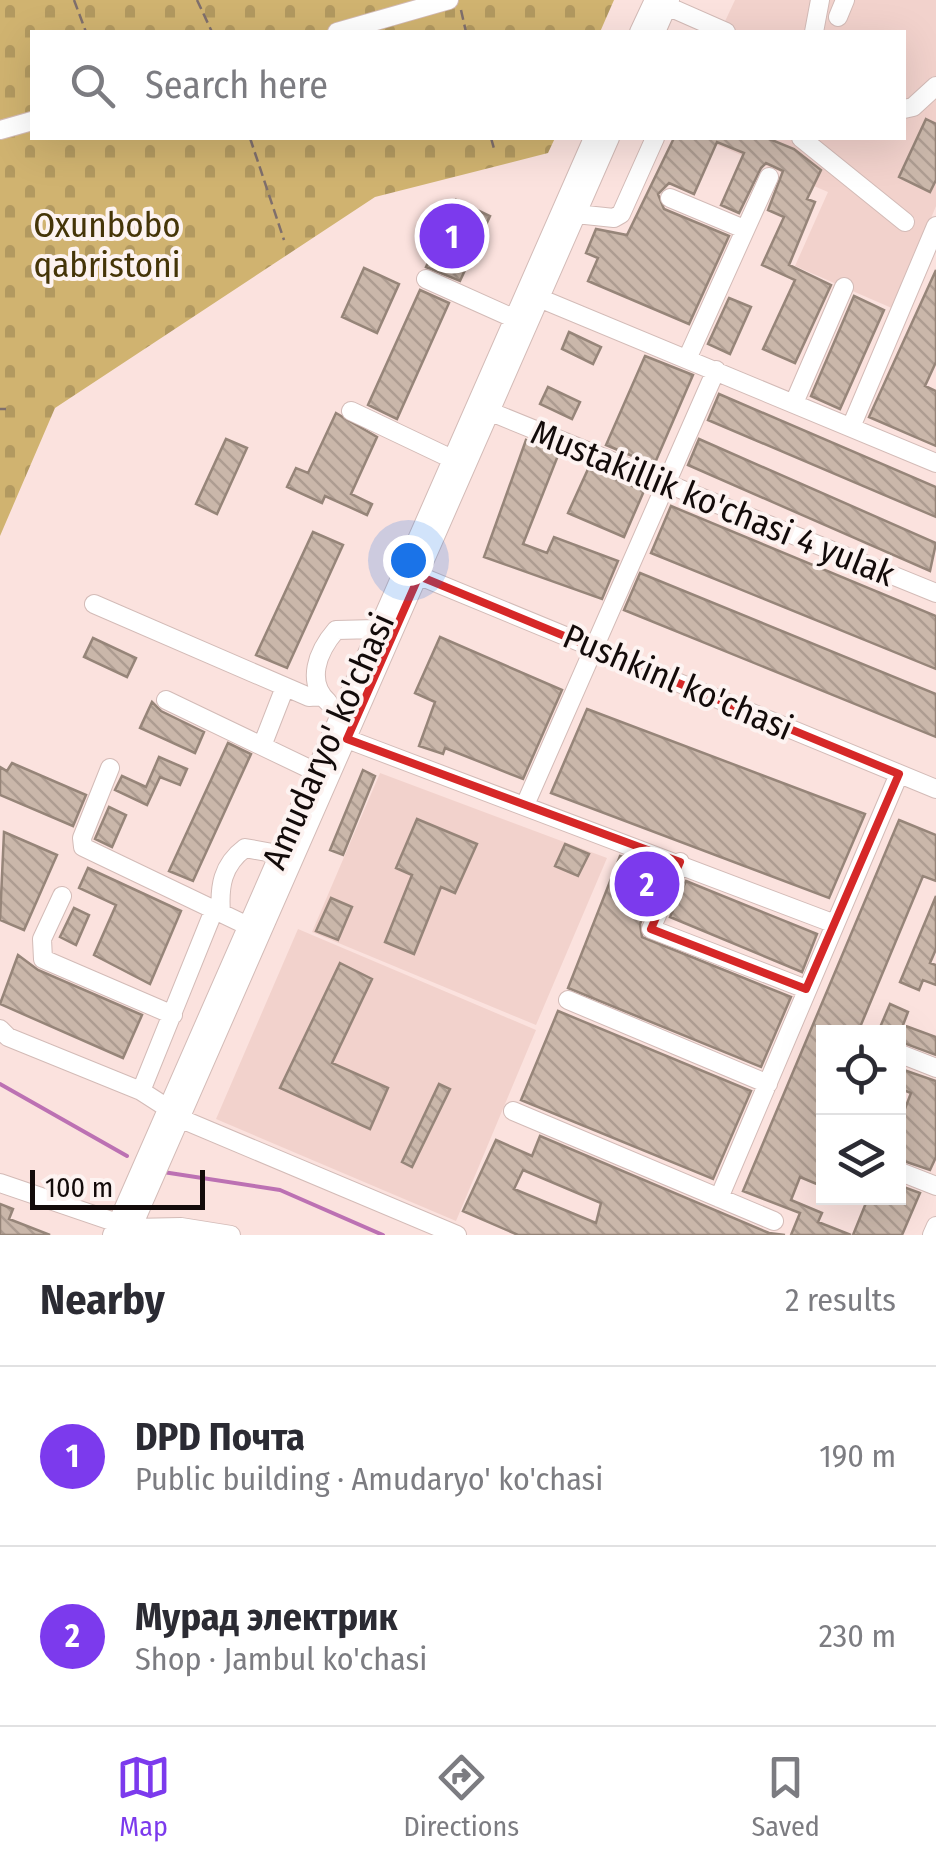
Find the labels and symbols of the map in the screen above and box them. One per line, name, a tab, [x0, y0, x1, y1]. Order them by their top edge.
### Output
pin: 1	[420, 198, 484, 274]
park label: Oxunbobo qabristoni	[33, 204, 181, 286]
street label: Mustakillik ko'chasi 4 yulak	[525, 411, 901, 595]
your location	[383, 535, 434, 586]
street label: Amudaryo' ko'chasi	[253, 607, 403, 875]
street label: Pushkinl ko'chasi	[557, 615, 799, 749]
pin: 2	[614, 846, 680, 922]
scale bar	[30, 1165, 205, 1210]

